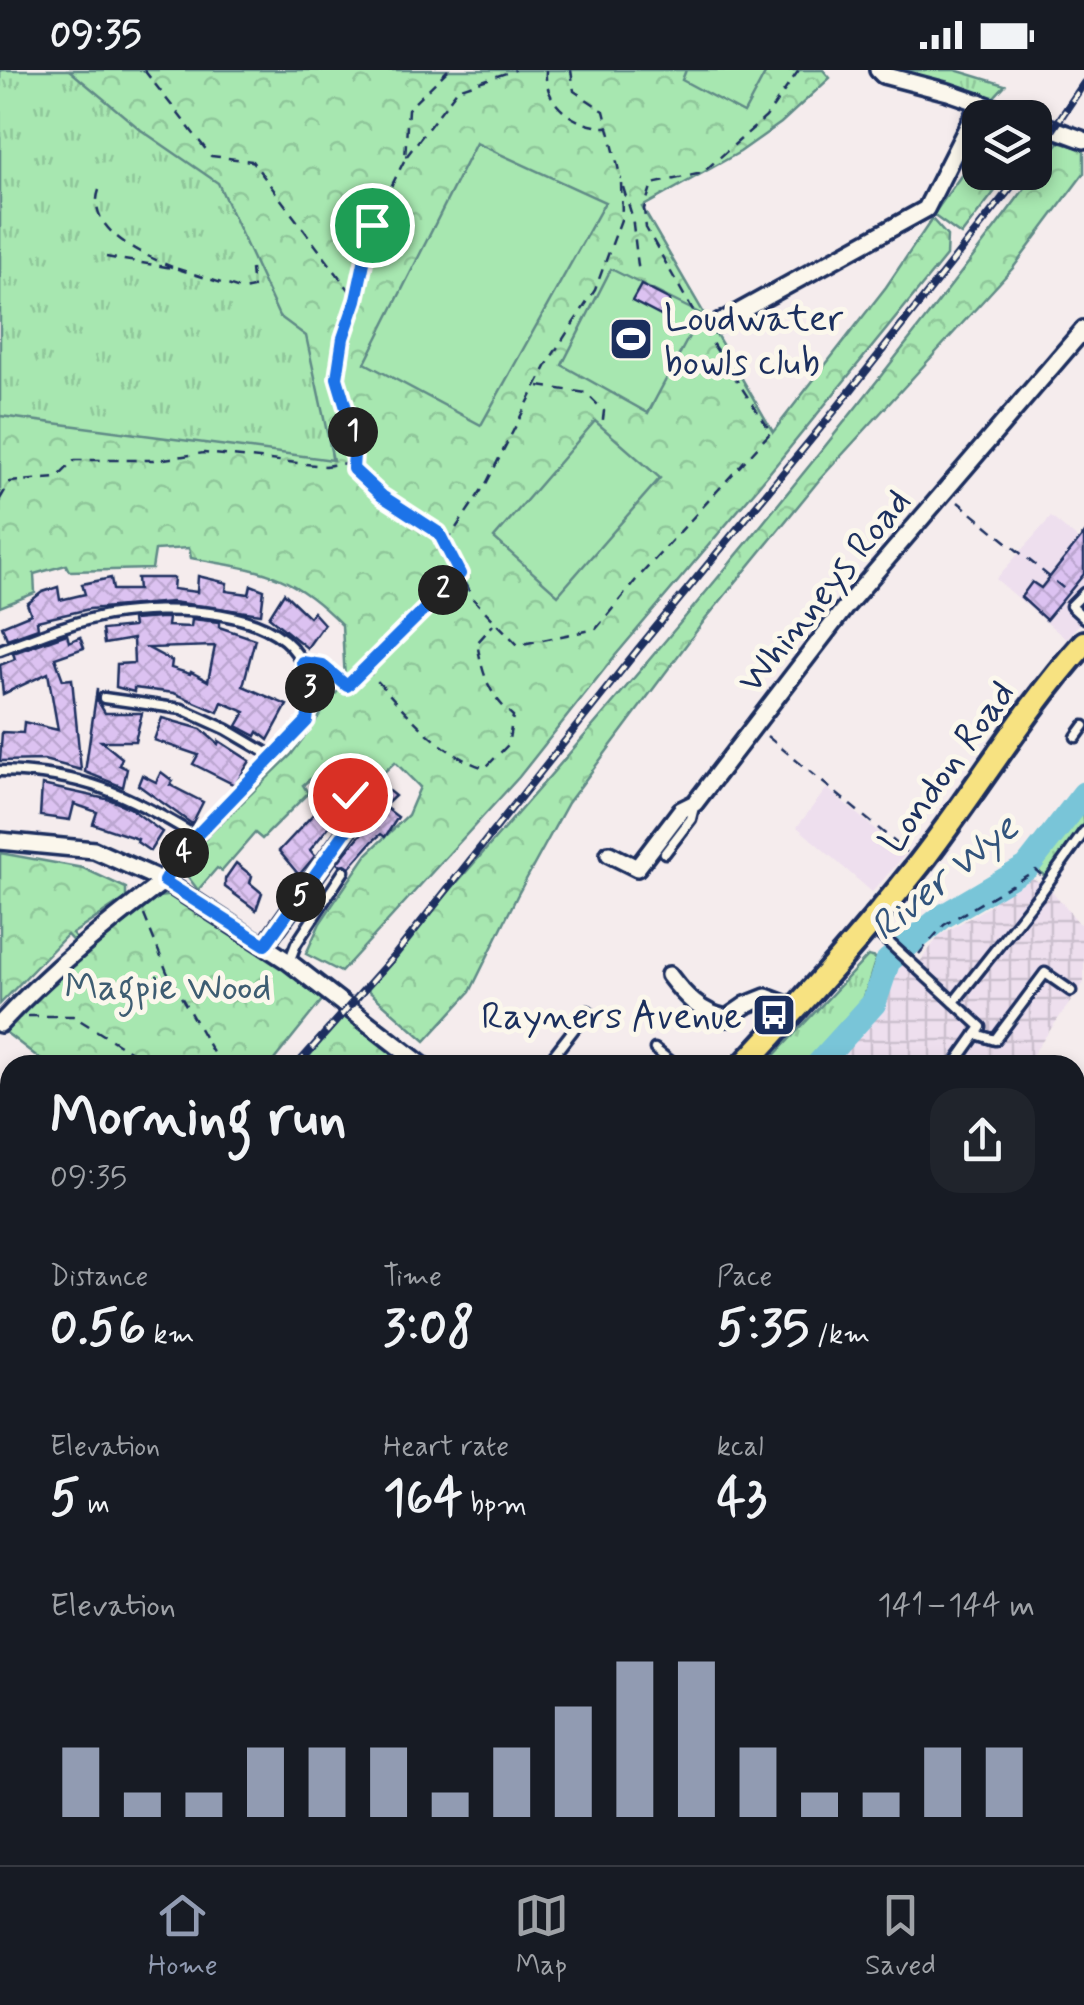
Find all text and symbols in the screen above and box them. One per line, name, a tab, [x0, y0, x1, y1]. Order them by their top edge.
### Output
text: 09:35	[50, 11, 141, 60]
map controls	[962, 100, 1052, 190]
button: layers	[962, 100, 1052, 190]
pin	[330, 183, 415, 268]
icon: arrive	[345, 198, 400, 253]
place label: Loudwater bowls club	[664, 295, 844, 388]
sports icon: Loudwater bowls club	[608, 316, 654, 362]
pin: 1	[328, 407, 378, 457]
text: 1	[347, 413, 359, 450]
street label: Whinneys Road	[727, 479, 923, 704]
pin: 2	[418, 565, 468, 615]
text: 2	[436, 571, 450, 608]
pin: 3	[285, 663, 335, 713]
text: 3	[304, 669, 316, 706]
street label: London Road	[869, 671, 1027, 864]
pin	[308, 753, 393, 838]
icon: check	[323, 768, 378, 823]
water label: River Wye	[860, 802, 1031, 954]
pin: 4	[159, 828, 209, 878]
text: 4	[176, 834, 192, 871]
pin: 5	[276, 872, 326, 922]
text: 5	[293, 878, 309, 915]
park label: Magpie Wood	[65, 964, 271, 1017]
bus stop icon: Rayners Avenue	[751, 992, 797, 1038]
place label: Rayners Avenue	[481, 993, 742, 1042]
text: Morning run	[50, 1083, 347, 1155]
button: share	[930, 1088, 1035, 1193]
text: 09:35	[50, 1157, 127, 1199]
text: Distance	[50, 1259, 148, 1296]
text: Time	[383, 1259, 442, 1296]
text: Pace	[717, 1259, 772, 1296]
text: 0.56	[50, 1296, 146, 1362]
text: 3:08	[383, 1296, 475, 1362]
text: 5:35	[717, 1296, 809, 1362]
text: km	[146, 1317, 194, 1354]
text: /km	[809, 1317, 870, 1354]
text: Elevation	[50, 1429, 160, 1466]
text: Heart rate	[383, 1429, 509, 1466]
text: kcal	[717, 1429, 764, 1466]
text: 5	[50, 1466, 80, 1532]
text: 164	[383, 1466, 463, 1532]
text: 43	[717, 1466, 767, 1532]
text: m	[80, 1487, 110, 1524]
text: bpm	[463, 1487, 527, 1524]
text: Elevation	[50, 1585, 176, 1627]
text: 141–144 m	[877, 1585, 1035, 1627]
tab: Home	[148, 1888, 218, 1985]
tab: Map	[514, 1888, 569, 1985]
tab: Saved	[865, 1888, 936, 1985]

